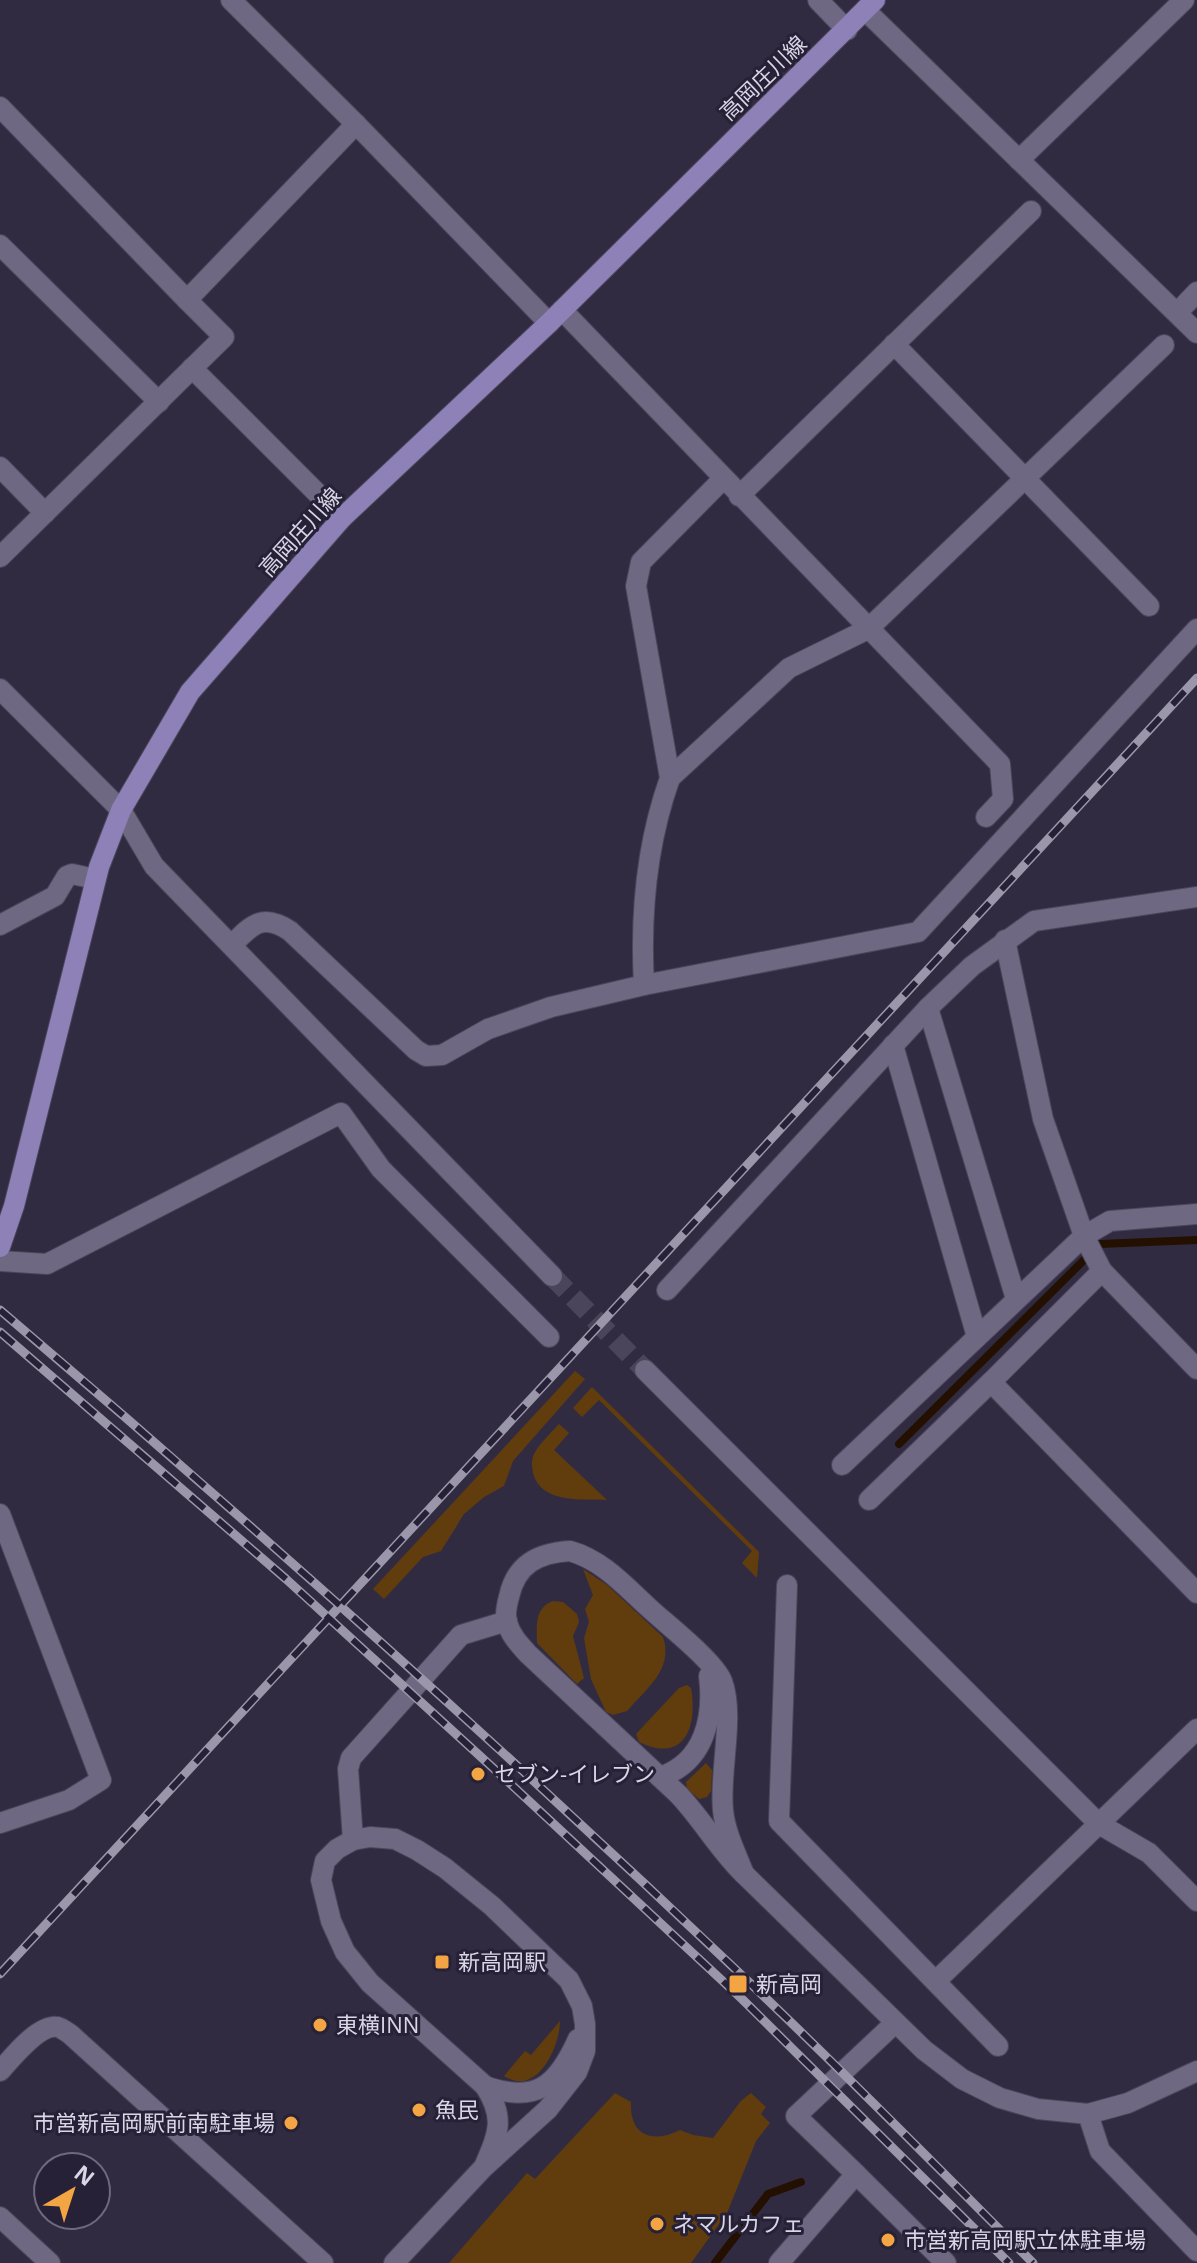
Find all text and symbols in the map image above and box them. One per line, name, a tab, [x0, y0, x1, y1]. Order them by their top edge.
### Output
street label: 高岡庄川線	[712, 28, 812, 126]
street label: 高岡庄川線	[251, 480, 347, 582]
place label: セブン-イレブン	[494, 1758, 655, 1788]
marker: セブン-イレブン	[469, 1765, 487, 1783]
place label: 新高岡駅	[458, 1946, 546, 1976]
marker: 新高岡駅	[433, 1953, 451, 1971]
place label: 新高岡	[756, 1968, 822, 1998]
marker: 新高岡	[727, 1973, 749, 1995]
place label: 東横INN	[336, 2009, 419, 2039]
marker: 東横INN	[311, 2016, 329, 2034]
place label: 魚民	[435, 2094, 479, 2124]
marker: 魚民	[410, 2101, 428, 2119]
place label: 市営新高岡駅前南駐車場	[33, 2107, 275, 2137]
marker: 市営新高岡駅前南駐車場	[282, 2114, 300, 2132]
north arrow	[32, 2151, 112, 2231]
text: N	[69, 2157, 102, 2192]
place label: ネマルカフェ	[673, 2208, 804, 2238]
marker: ネマルカフェ	[648, 2215, 666, 2233]
place label: 市営新高岡駅立体駐車場	[904, 2224, 1146, 2254]
marker: 市営新高岡駅立体駐車場	[879, 2231, 897, 2249]

